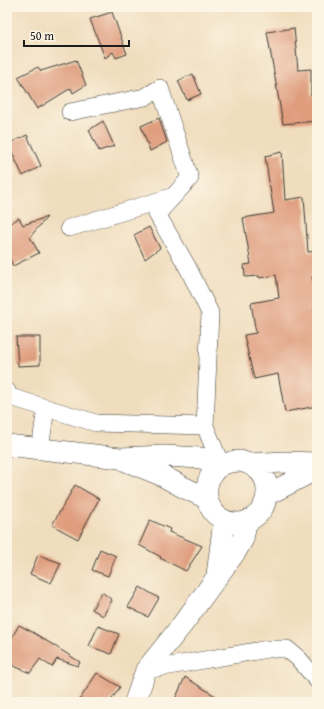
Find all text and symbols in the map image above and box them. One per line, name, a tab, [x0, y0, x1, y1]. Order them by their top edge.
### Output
scale bar	[24, 22, 129, 48]
text: 50 m	[30, 27, 54, 44]

